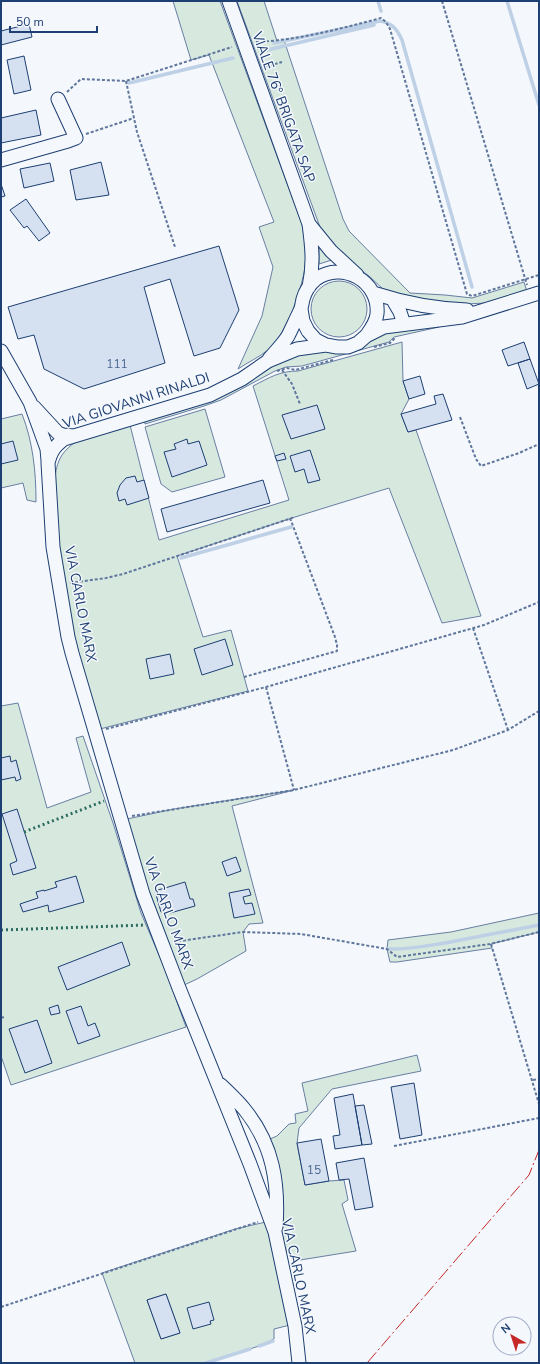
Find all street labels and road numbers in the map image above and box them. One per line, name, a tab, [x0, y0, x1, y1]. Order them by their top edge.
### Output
street label: VIALE 76° BRIGATA SAP	[247, 28, 320, 185]
street label: VIA GIOVANNI RINALDI	[59, 368, 212, 434]
street label: VIA CARLO MARX	[60, 544, 101, 664]
street label: VIA CARLO MARX	[139, 854, 198, 972]
street label: VIA CARLO MARX	[277, 1216, 320, 1336]

